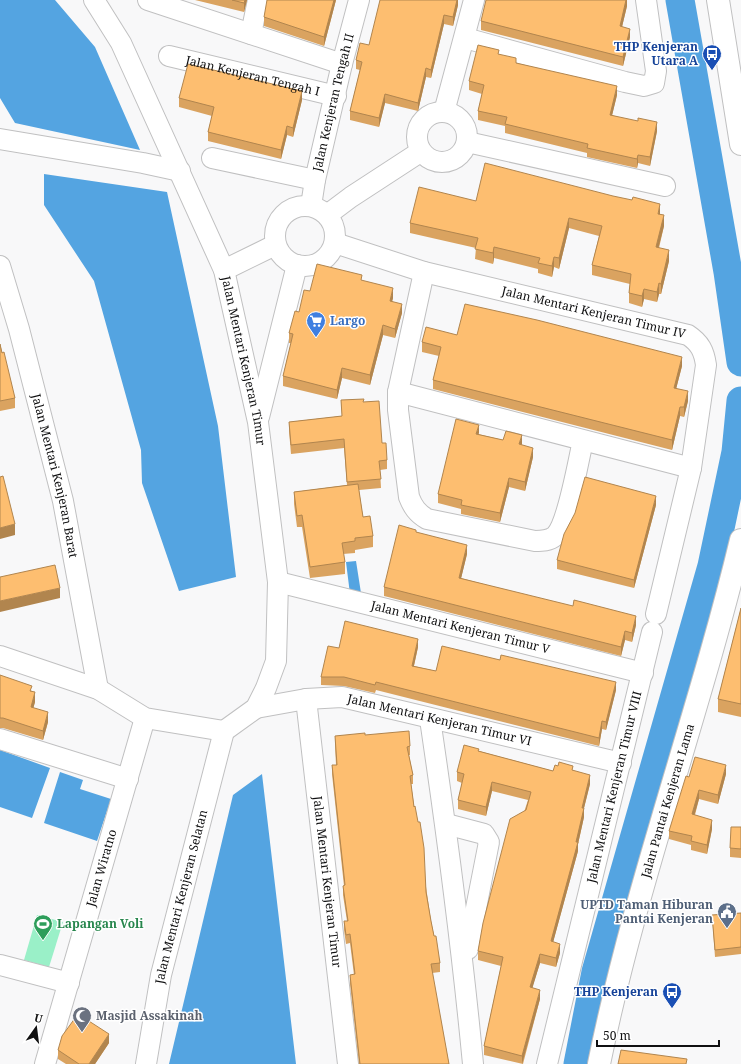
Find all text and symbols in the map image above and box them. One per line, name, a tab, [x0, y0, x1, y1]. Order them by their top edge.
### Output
street label: Jalan Kenjeran Tengah II	[308, 31, 358, 174]
place label: THP Kenjeran Utara A	[614, 38, 699, 69]
bus stop icon: THP Kenjeran Utara A	[701, 43, 723, 71]
street label: Jalan Kenjeran Tengah I	[183, 51, 321, 100]
street label: Jalan Mentari Kenjeran Timur	[217, 273, 270, 447]
street label: Jalan Mentari Kenjeran Timur IV	[499, 282, 688, 342]
supermarket icon: Largo	[305, 310, 327, 338]
place label: Largo	[330, 312, 365, 329]
street label: Jalan Mentari Kenjeran Barat	[28, 391, 82, 559]
street label: Jalan Mentari Kenjeran Timur V	[368, 596, 553, 658]
street label: Jalan Mentari Kenjeran Timur VI	[345, 689, 533, 750]
street label: Jalan Mentari Kenjeran Timur VIII	[582, 689, 645, 886]
street label: Jalan Pantai Kenjeran Lama	[636, 721, 698, 881]
street label: Jalan Mentari Kenjeran Timur	[309, 794, 346, 969]
street label: Jalan Mentari Kenjeran Selatan	[150, 808, 211, 986]
street label: Jalan Wiratno	[82, 827, 120, 910]
place label: UPTD Taman Hiburan Pantai Kenjeran	[580, 896, 713, 927]
public building icon: UPTD Taman Hiburan Pantai Kenjeran	[716, 901, 738, 929]
sports icon: Lapangan Voli	[32, 913, 54, 941]
place label: Lapangan Voli	[57, 915, 144, 932]
bus stop icon: THP Kenjeran	[661, 981, 683, 1009]
place label: THP Kenjeran	[574, 983, 658, 1000]
mosque icon: Masjid Assakinah	[71, 1005, 93, 1033]
place label: Masjid Assakinah	[96, 1007, 203, 1024]
north arrow	[16, 1008, 56, 1048]
text: U	[33, 1010, 45, 1026]
scale bar	[597, 1022, 719, 1048]
text: 50 m	[603, 1027, 631, 1044]

